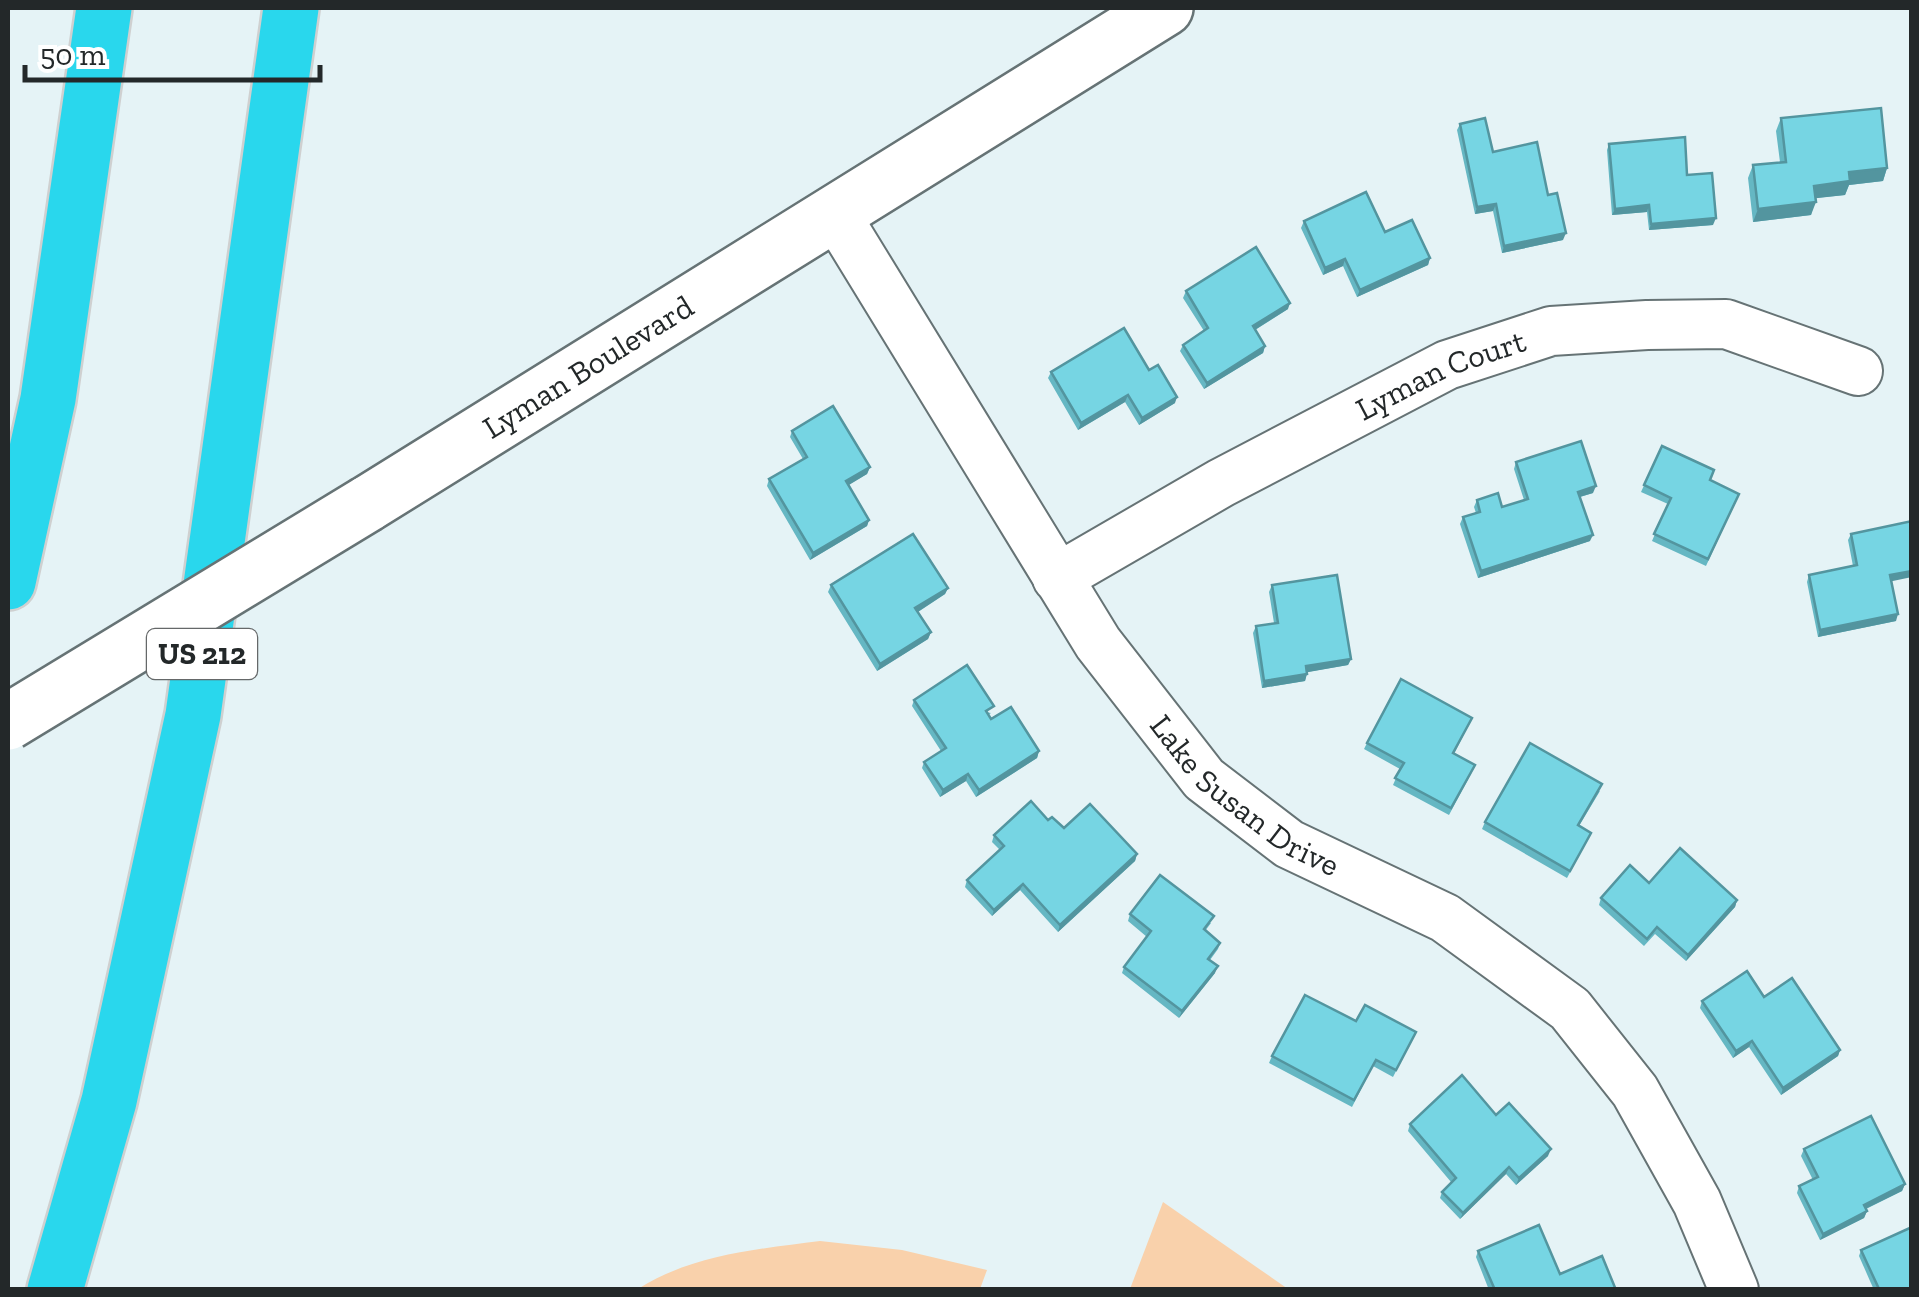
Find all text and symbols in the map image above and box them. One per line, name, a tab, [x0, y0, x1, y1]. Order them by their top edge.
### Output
scale bar	[25, 20, 320, 82]
text: 50 m	[40, 37, 105, 73]
street label: Lyman Boulevard	[476, 287, 700, 446]
street label: Lyman Court	[1349, 322, 1530, 428]
road number: US 212	[147, 629, 257, 679]
street label: Lake Susan Drive	[1142, 707, 1346, 884]

